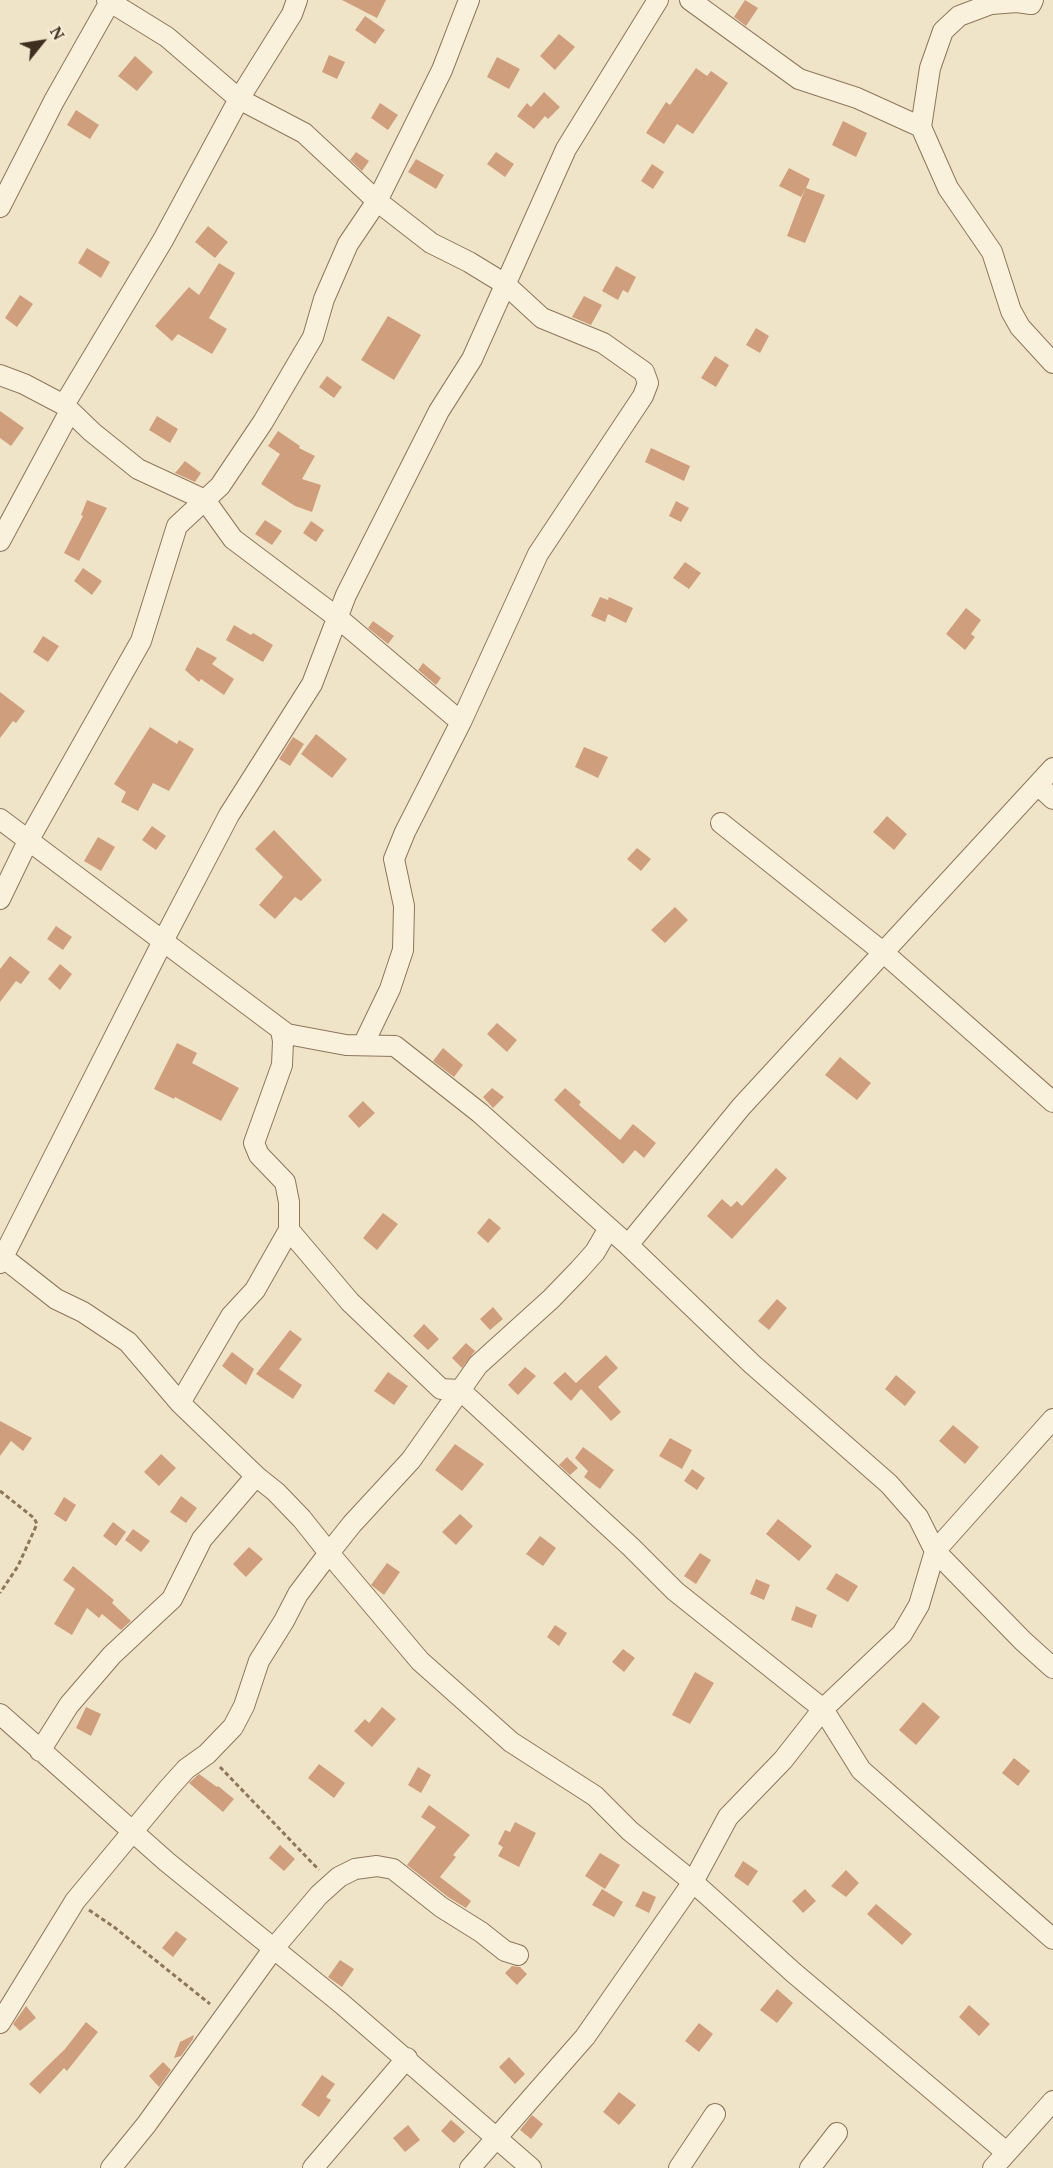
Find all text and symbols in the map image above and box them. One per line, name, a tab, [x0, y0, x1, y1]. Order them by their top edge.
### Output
north arrow	[12, 12, 72, 72]
text: N	[45, 22, 70, 44]

